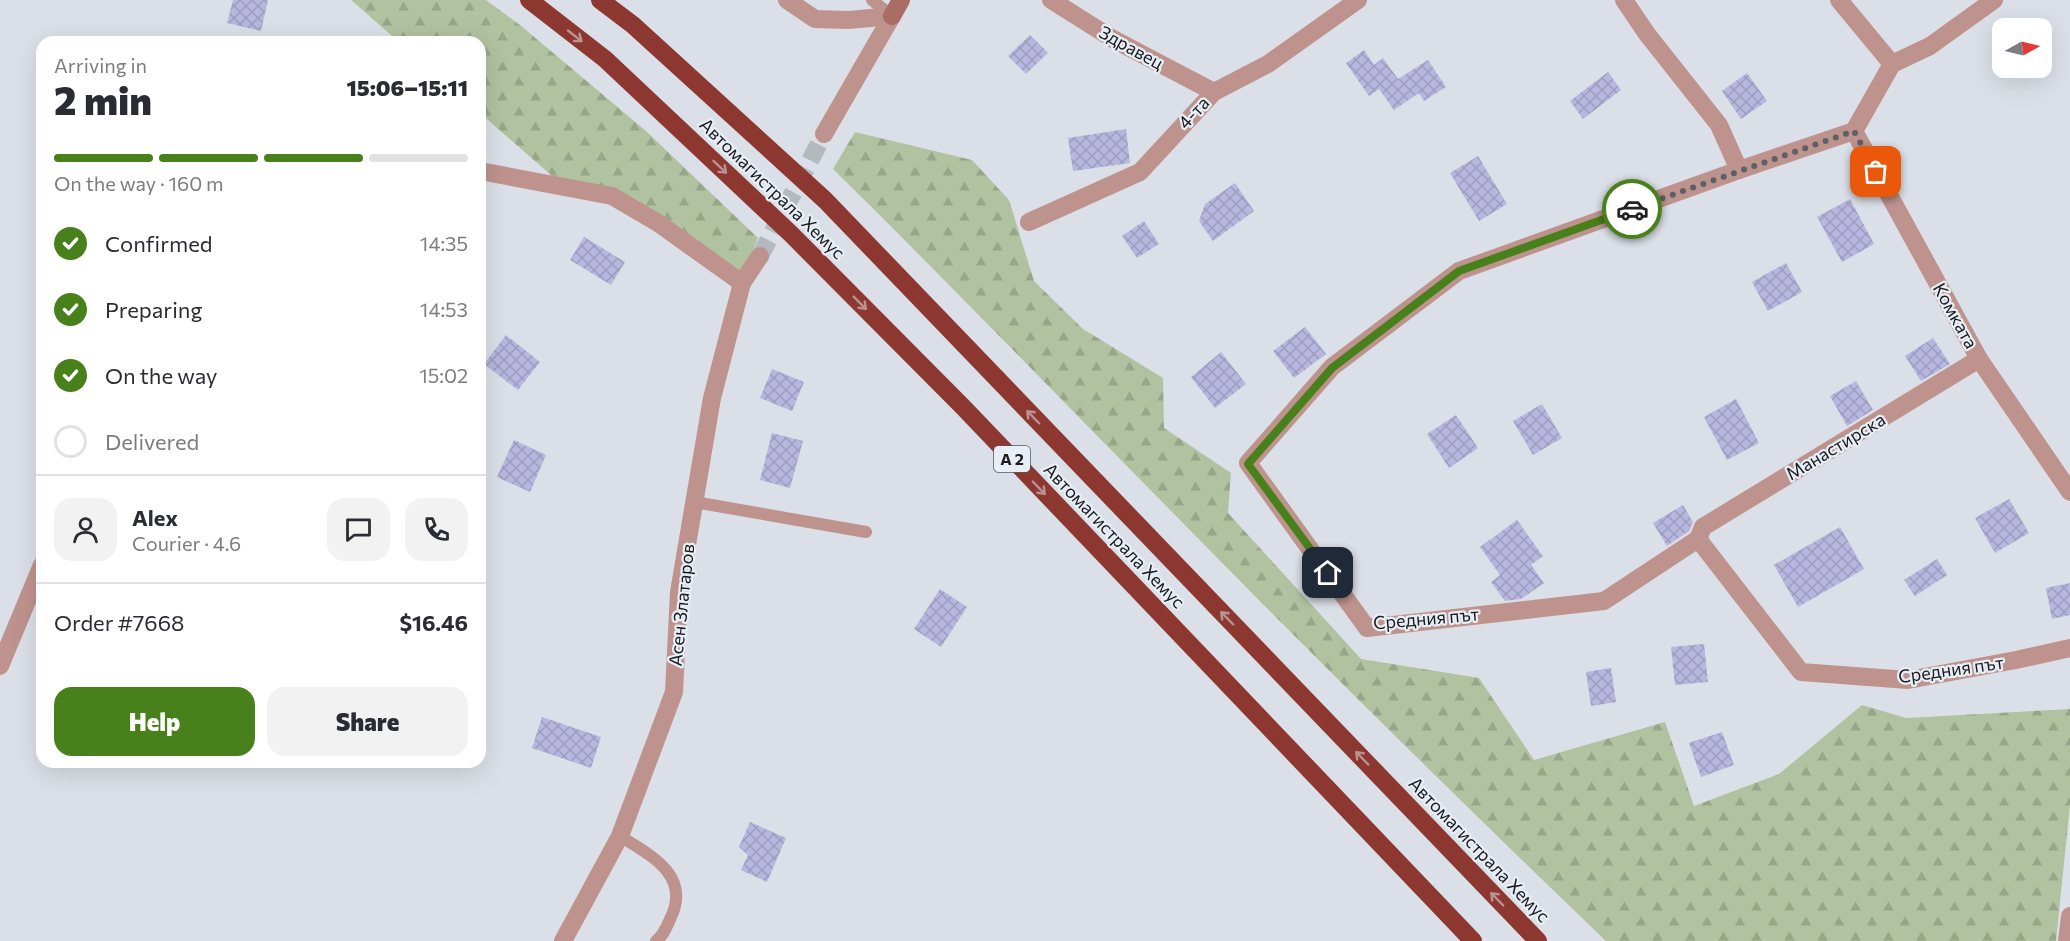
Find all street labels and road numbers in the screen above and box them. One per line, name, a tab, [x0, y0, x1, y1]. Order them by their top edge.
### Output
street label: Здравец	[1095, 20, 1168, 74]
street label: 4-та	[1173, 92, 1214, 133]
street label: Автомагистрала Хемус	[695, 113, 850, 263]
street label: Комката	[1929, 279, 1983, 352]
street label: Манастирска	[1782, 408, 1889, 484]
road number: A 2	[994, 446, 1030, 472]
street label: Автомагистрала Хемус	[1040, 458, 1190, 613]
street label: Асен Златаров	[664, 543, 698, 667]
street label: Средния път	[1372, 602, 1480, 634]
street label: Средния път	[1897, 651, 2005, 687]
street label: Автомагистрала Хемус	[1405, 772, 1555, 927]

